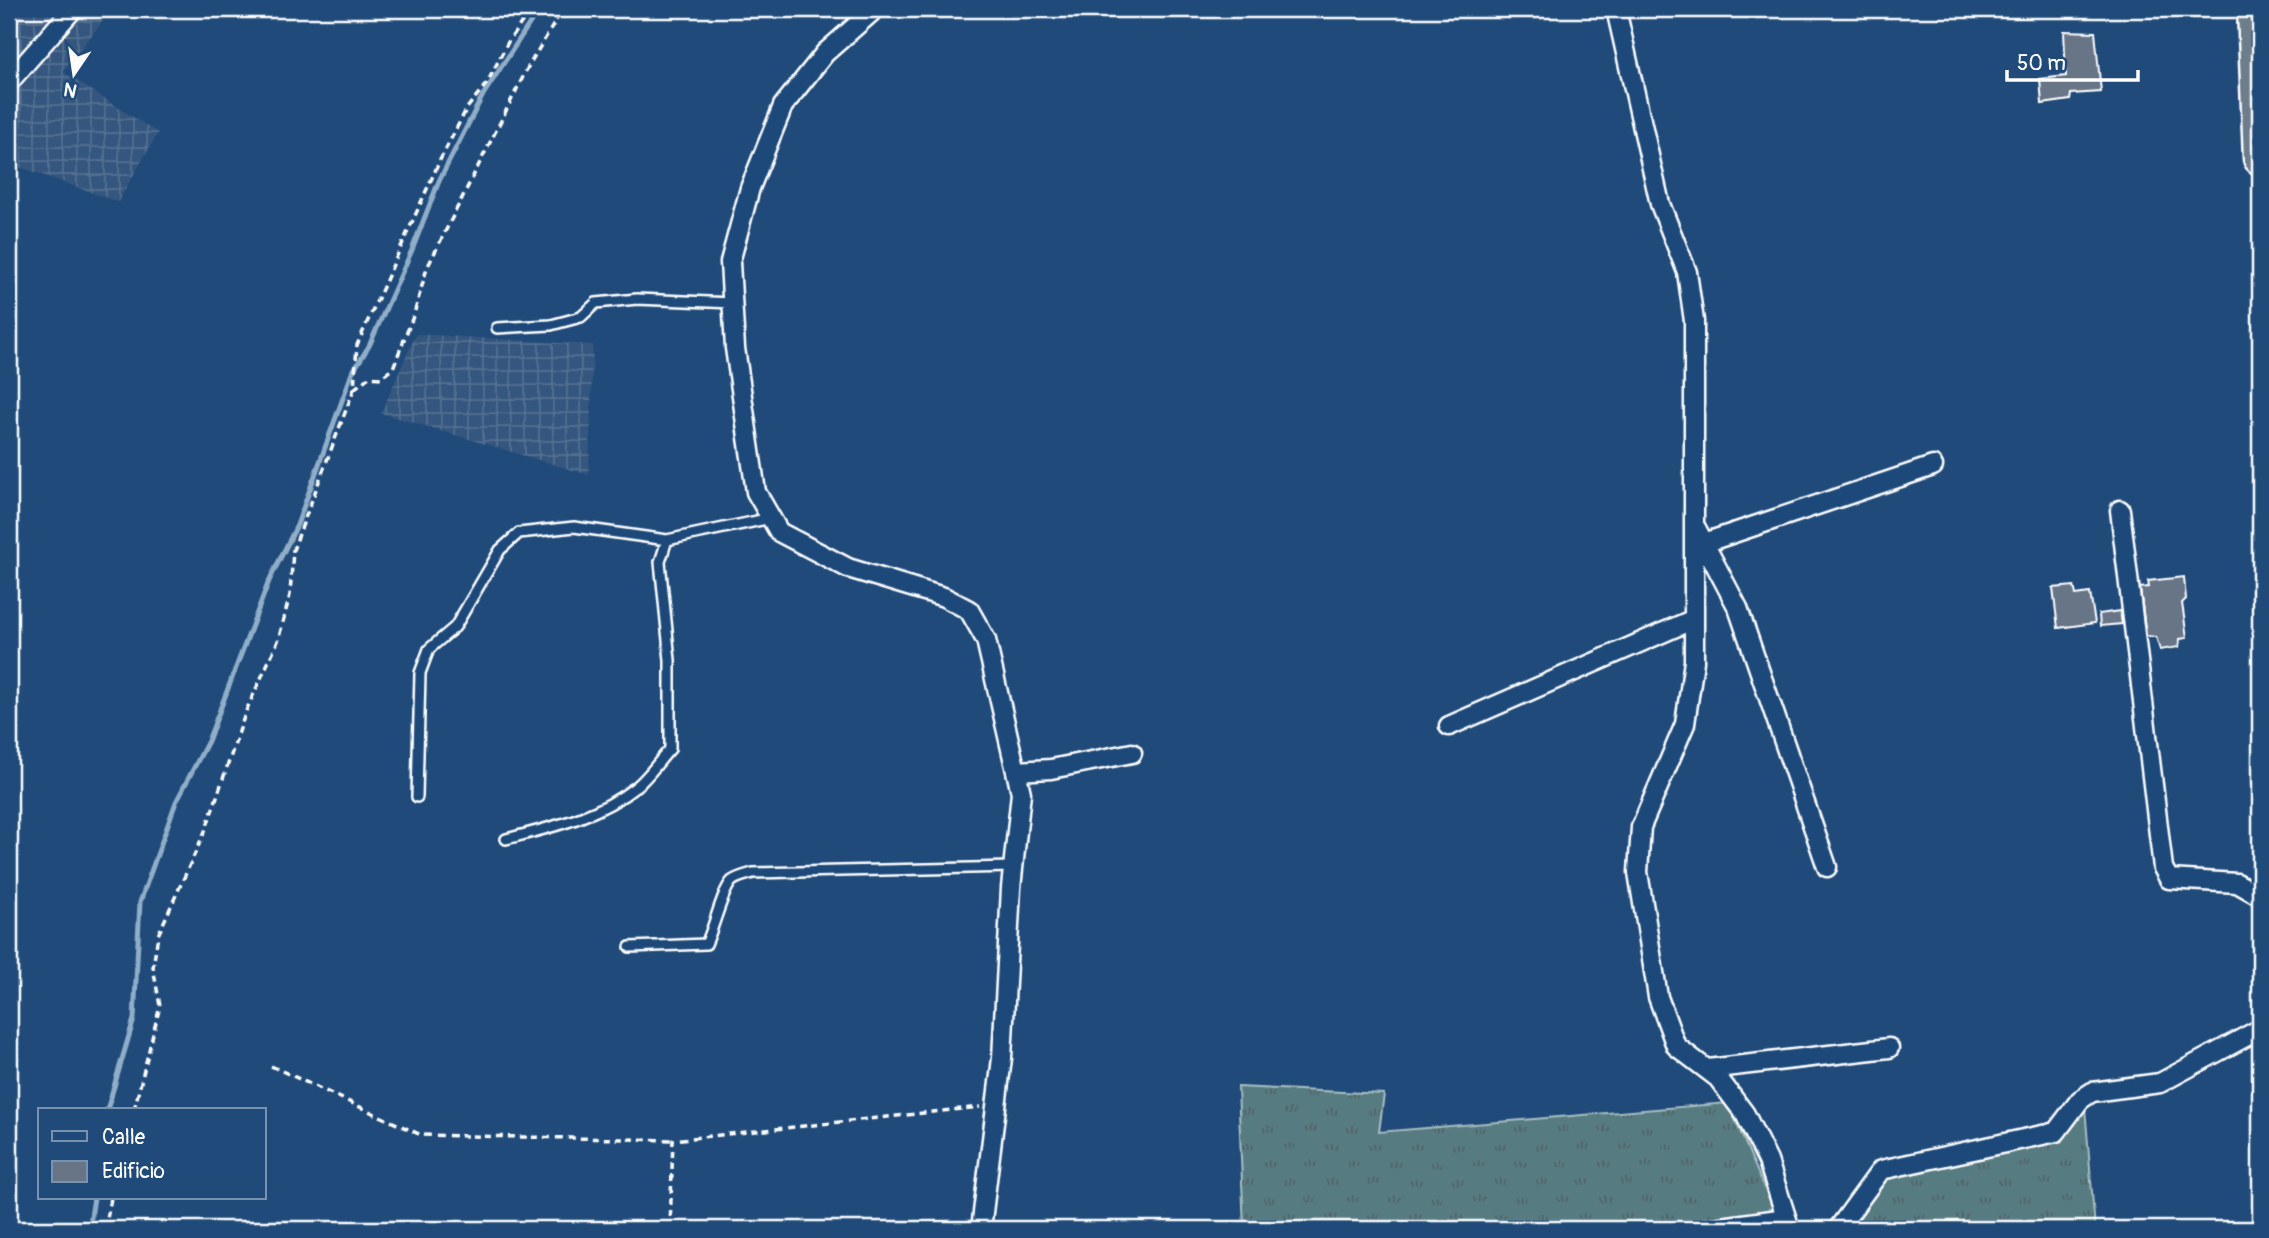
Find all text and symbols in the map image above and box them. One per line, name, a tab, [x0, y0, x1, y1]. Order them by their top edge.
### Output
north arrow	[38, 38, 108, 108]
scale bar	[2007, 38, 2138, 82]
text: 50 m	[2017, 50, 2066, 77]
text: N	[61, 76, 79, 103]
legend	[38, 1108, 266, 1200]
text: Calle	[102, 1124, 146, 1151]
text: Edificio	[102, 1158, 165, 1185]

